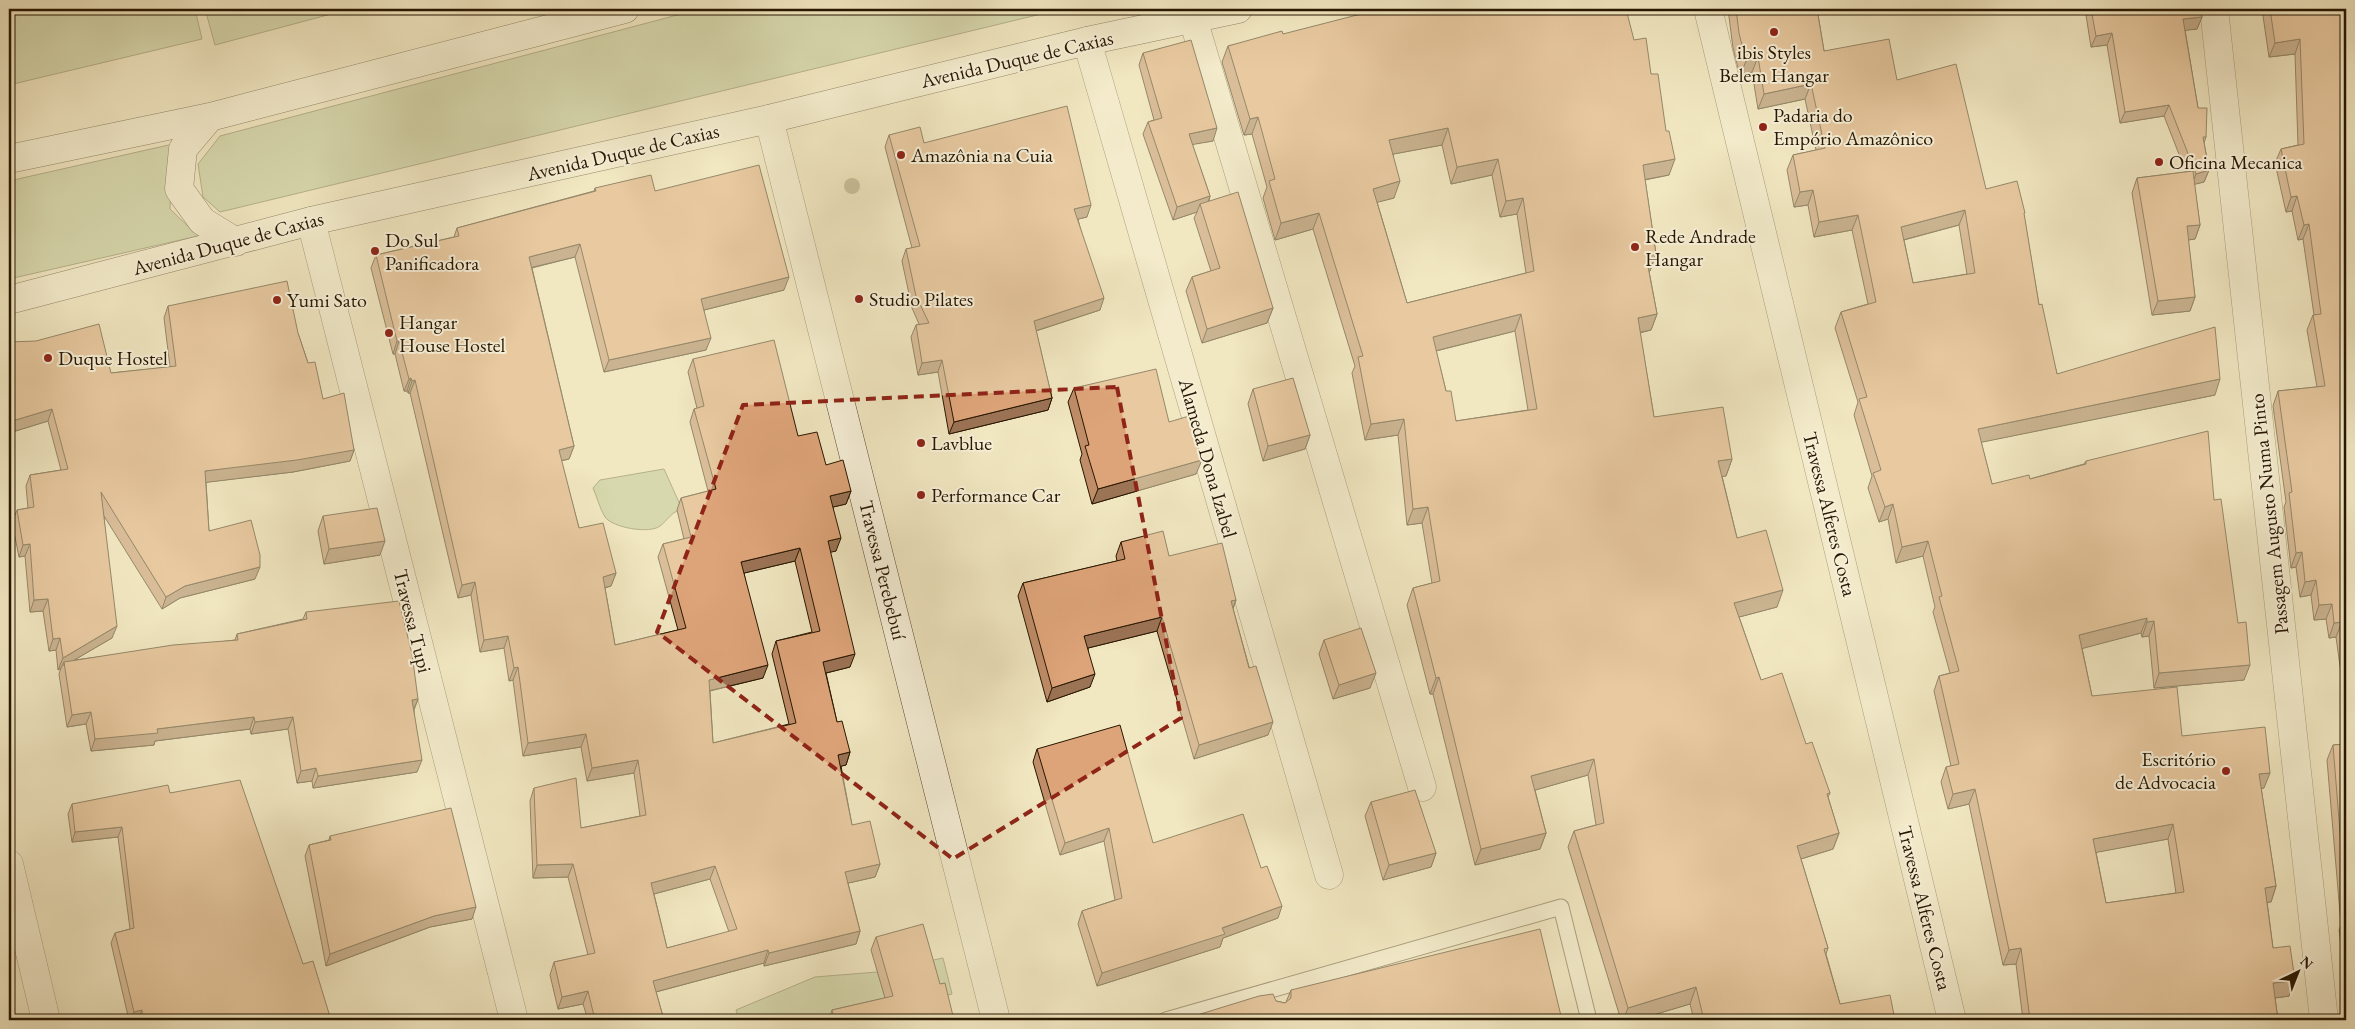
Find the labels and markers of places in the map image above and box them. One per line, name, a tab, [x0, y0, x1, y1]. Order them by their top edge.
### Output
marker: ibis Styles Belem Hangar	[1768, 26, 1780, 38]
place label: ibis Styles Belem Hangar	[1719, 39, 1829, 88]
place label: Padaria do Empório Amazônico	[1773, 102, 1933, 151]
marker: Padaria do Empório Amazônico	[1757, 121, 1769, 133]
place label: Amazônia na Cuia	[910, 142, 1053, 168]
marker: Amazônia na Cuia	[895, 149, 907, 161]
place label: Oficina Mecanica	[2169, 149, 2303, 175]
marker: Oficina Mecanica	[2153, 156, 2165, 168]
place label: Rede Andrade Hangar	[1645, 223, 1756, 272]
place label: Do Sul Panificadora	[385, 227, 479, 276]
marker: Rede Andrade Hangar	[1629, 241, 1641, 253]
marker: Do Sul Panificadora	[369, 245, 381, 257]
place label: Studio Pilates	[869, 286, 973, 312]
place label: Yumi Sato	[287, 287, 367, 313]
marker: Studio Pilates	[853, 293, 865, 305]
marker: Yumi Sato	[271, 294, 283, 306]
place label: Hangar House Hostel	[399, 309, 506, 358]
marker: Hangar House Hostel	[383, 327, 395, 339]
place label: Duque Hostel	[58, 345, 168, 371]
marker: Duque Hostel	[42, 352, 54, 364]
place label: Lavblue	[931, 430, 992, 456]
marker: Lavblue	[915, 437, 927, 449]
place label: Performance Car	[931, 482, 1061, 508]
marker: Performance Car	[915, 489, 927, 501]
place label: Escritório de Advocacia	[2115, 746, 2216, 795]
marker: Escritório de Advocacia	[2220, 765, 2232, 777]

